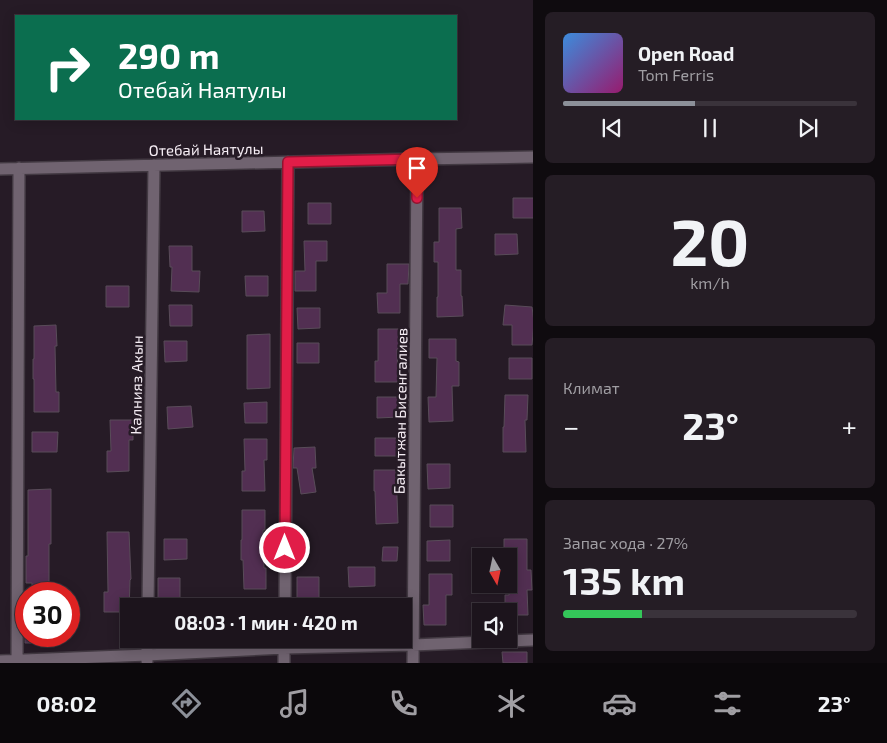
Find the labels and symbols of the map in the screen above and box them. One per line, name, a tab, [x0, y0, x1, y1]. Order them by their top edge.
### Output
street label: Отебай Наятулы	[148, 139, 264, 160]
pin	[396, 147, 438, 198]
street label: Бакытжан Бисенгалиев	[390, 328, 410, 494]
street label: Калнияз Акын	[126, 335, 146, 435]
position arrow	[258, 521, 310, 573]
north arrow	[472, 548, 518, 592]
speed limit sign: 30	[15, 582, 80, 647]

